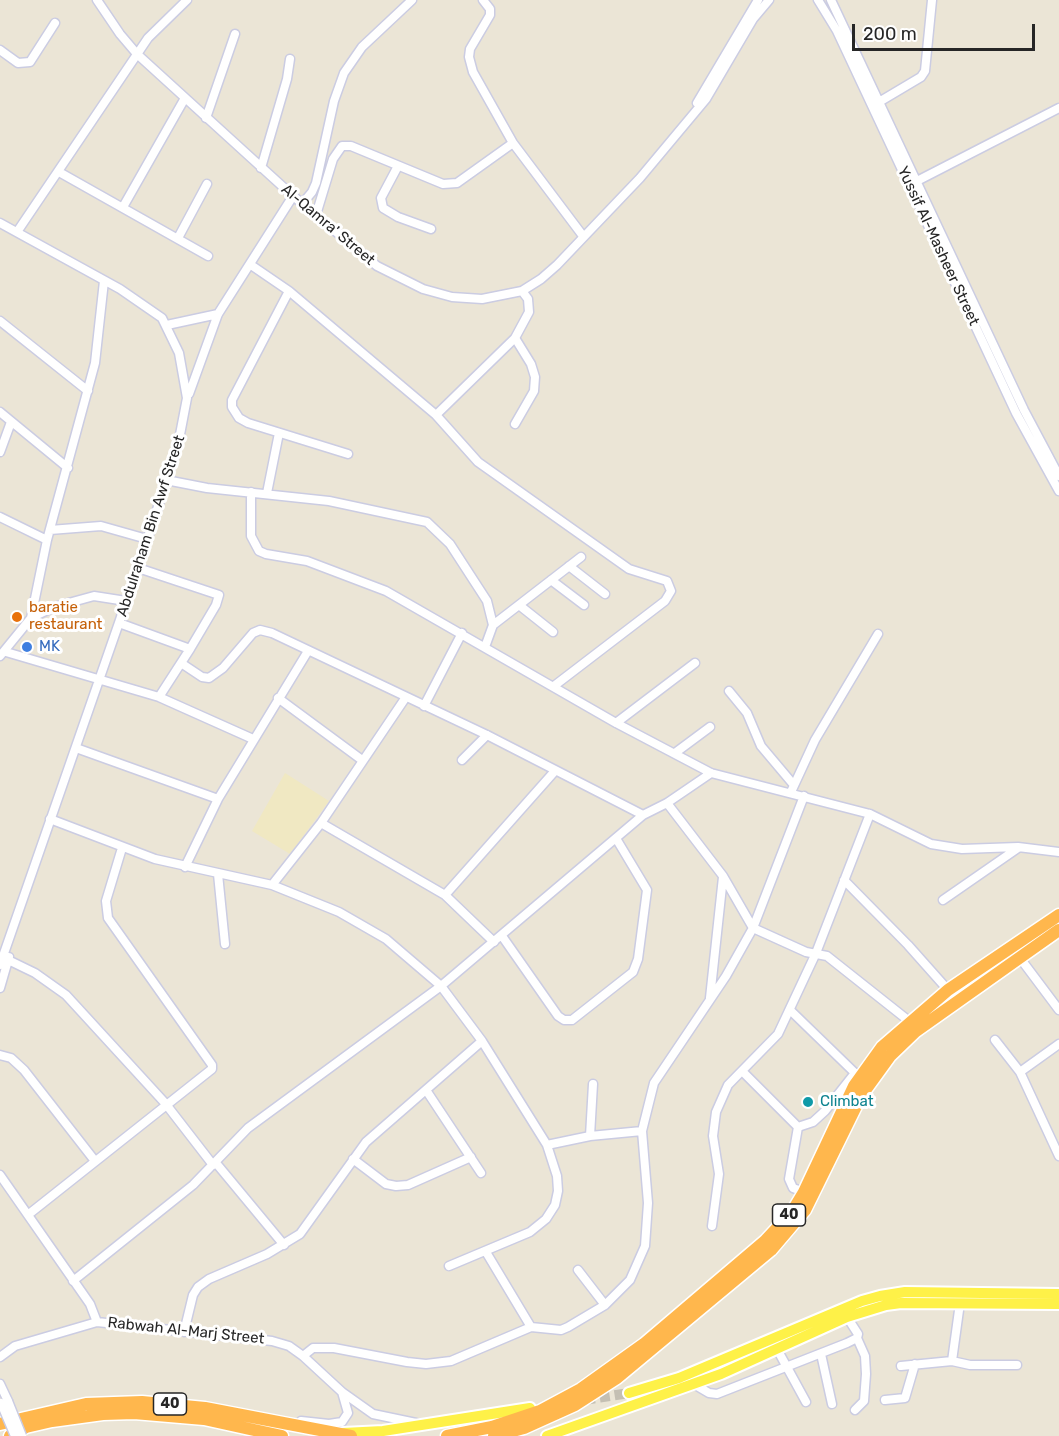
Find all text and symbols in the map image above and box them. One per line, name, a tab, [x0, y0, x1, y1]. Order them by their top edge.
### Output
scale bar	[855, 12, 1038, 50]
text: 200 m	[863, 23, 917, 45]
street label: Yussif Al-Masheer Street	[893, 164, 983, 328]
street label: Al-Qamra' Street	[278, 181, 378, 269]
street label: Abdulraham Bin Awf Street	[113, 433, 189, 619]
place label: baratie restaurant	[29, 599, 102, 634]
marker: baratie restaurant	[10, 610, 24, 624]
place label: MK	[39, 638, 60, 656]
marker: MK	[20, 640, 34, 654]
place label: Climbat	[820, 1093, 874, 1111]
marker: Climbat	[801, 1095, 815, 1109]
road number: 40	[772, 1204, 806, 1226]
street label: Rabwah Al-Marj Street	[107, 1314, 265, 1348]
road number: 40	[154, 1393, 186, 1415]

